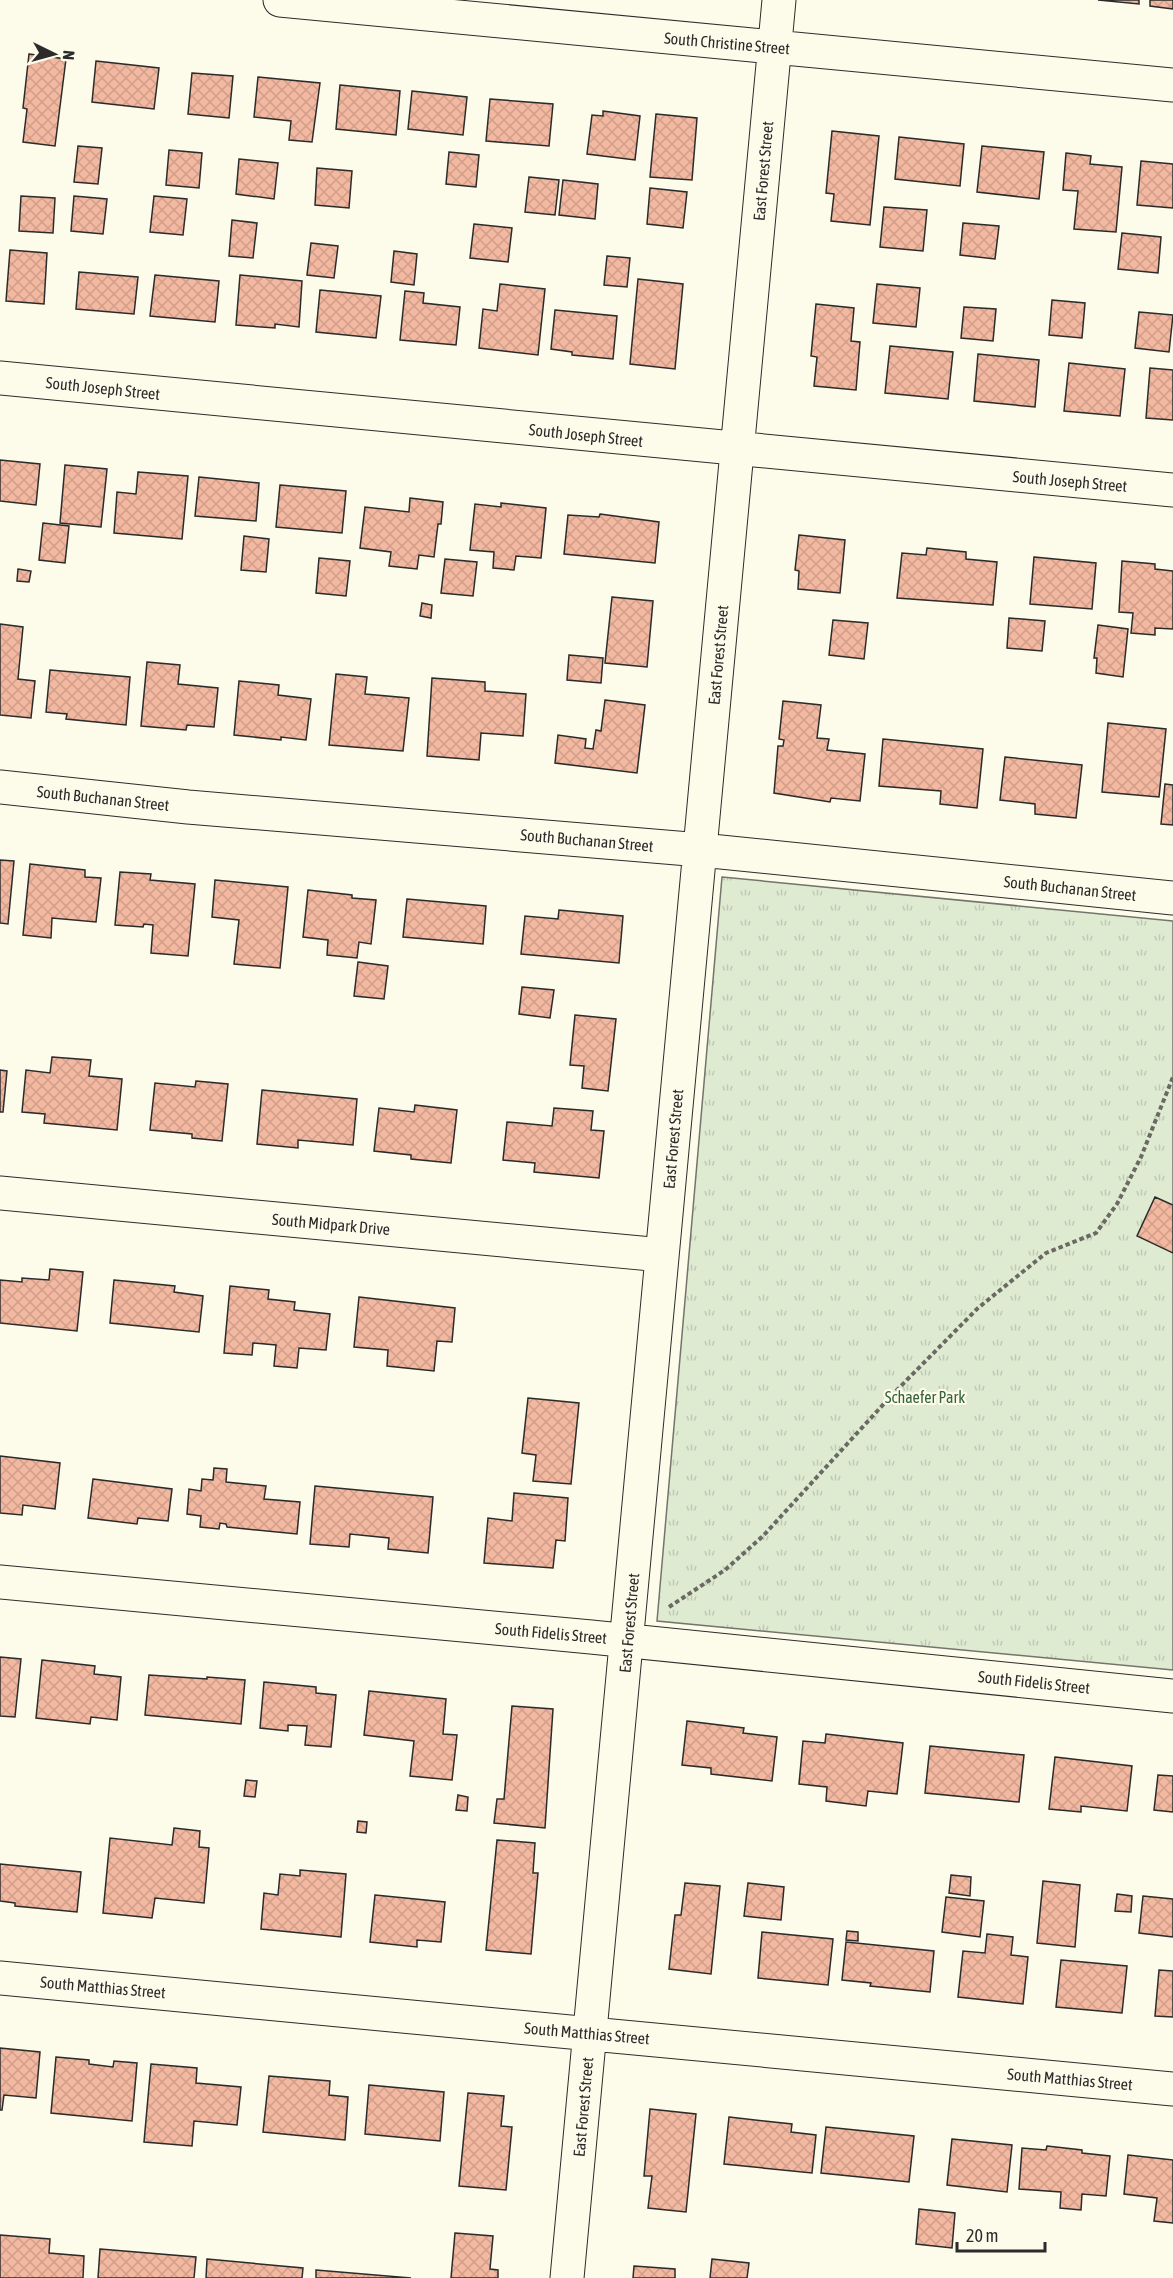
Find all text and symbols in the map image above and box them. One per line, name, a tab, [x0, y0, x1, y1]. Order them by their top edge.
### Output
north arrow	[24, 24, 84, 84]
street label: South Christine Street	[663, 29, 791, 57]
text: N	[60, 50, 78, 61]
street label: East Forest Street	[750, 120, 776, 222]
street label: South Joseph Street	[45, 373, 161, 404]
street label: South Joseph Street	[528, 420, 644, 451]
street label: South Joseph Street	[1012, 467, 1128, 496]
street label: East Forest Street	[705, 604, 731, 706]
street label: South Buchanan Street	[36, 782, 171, 814]
street label: South Buchanan Street	[520, 825, 655, 855]
street label: South Buchanan Street	[1003, 872, 1138, 904]
street label: East Forest Street	[660, 1088, 686, 1190]
street label: South Midpark Drive	[271, 1210, 391, 1239]
park label: Schaefer Park	[885, 1388, 965, 1406]
street label: East Forest Street	[616, 1572, 642, 1674]
street label: South Fidelis Street	[494, 1619, 608, 1647]
street label: South Fidelis Street	[977, 1667, 1091, 1697]
street label: South Matthias Street	[40, 1973, 167, 2001]
street label: South Matthias Street	[524, 2019, 651, 2047]
street label: East Forest Street	[570, 2056, 596, 2158]
street label: South Matthias Street	[1007, 2065, 1134, 2093]
scale bar	[957, 2215, 1046, 2253]
text: 20 m	[966, 2225, 998, 2246]

